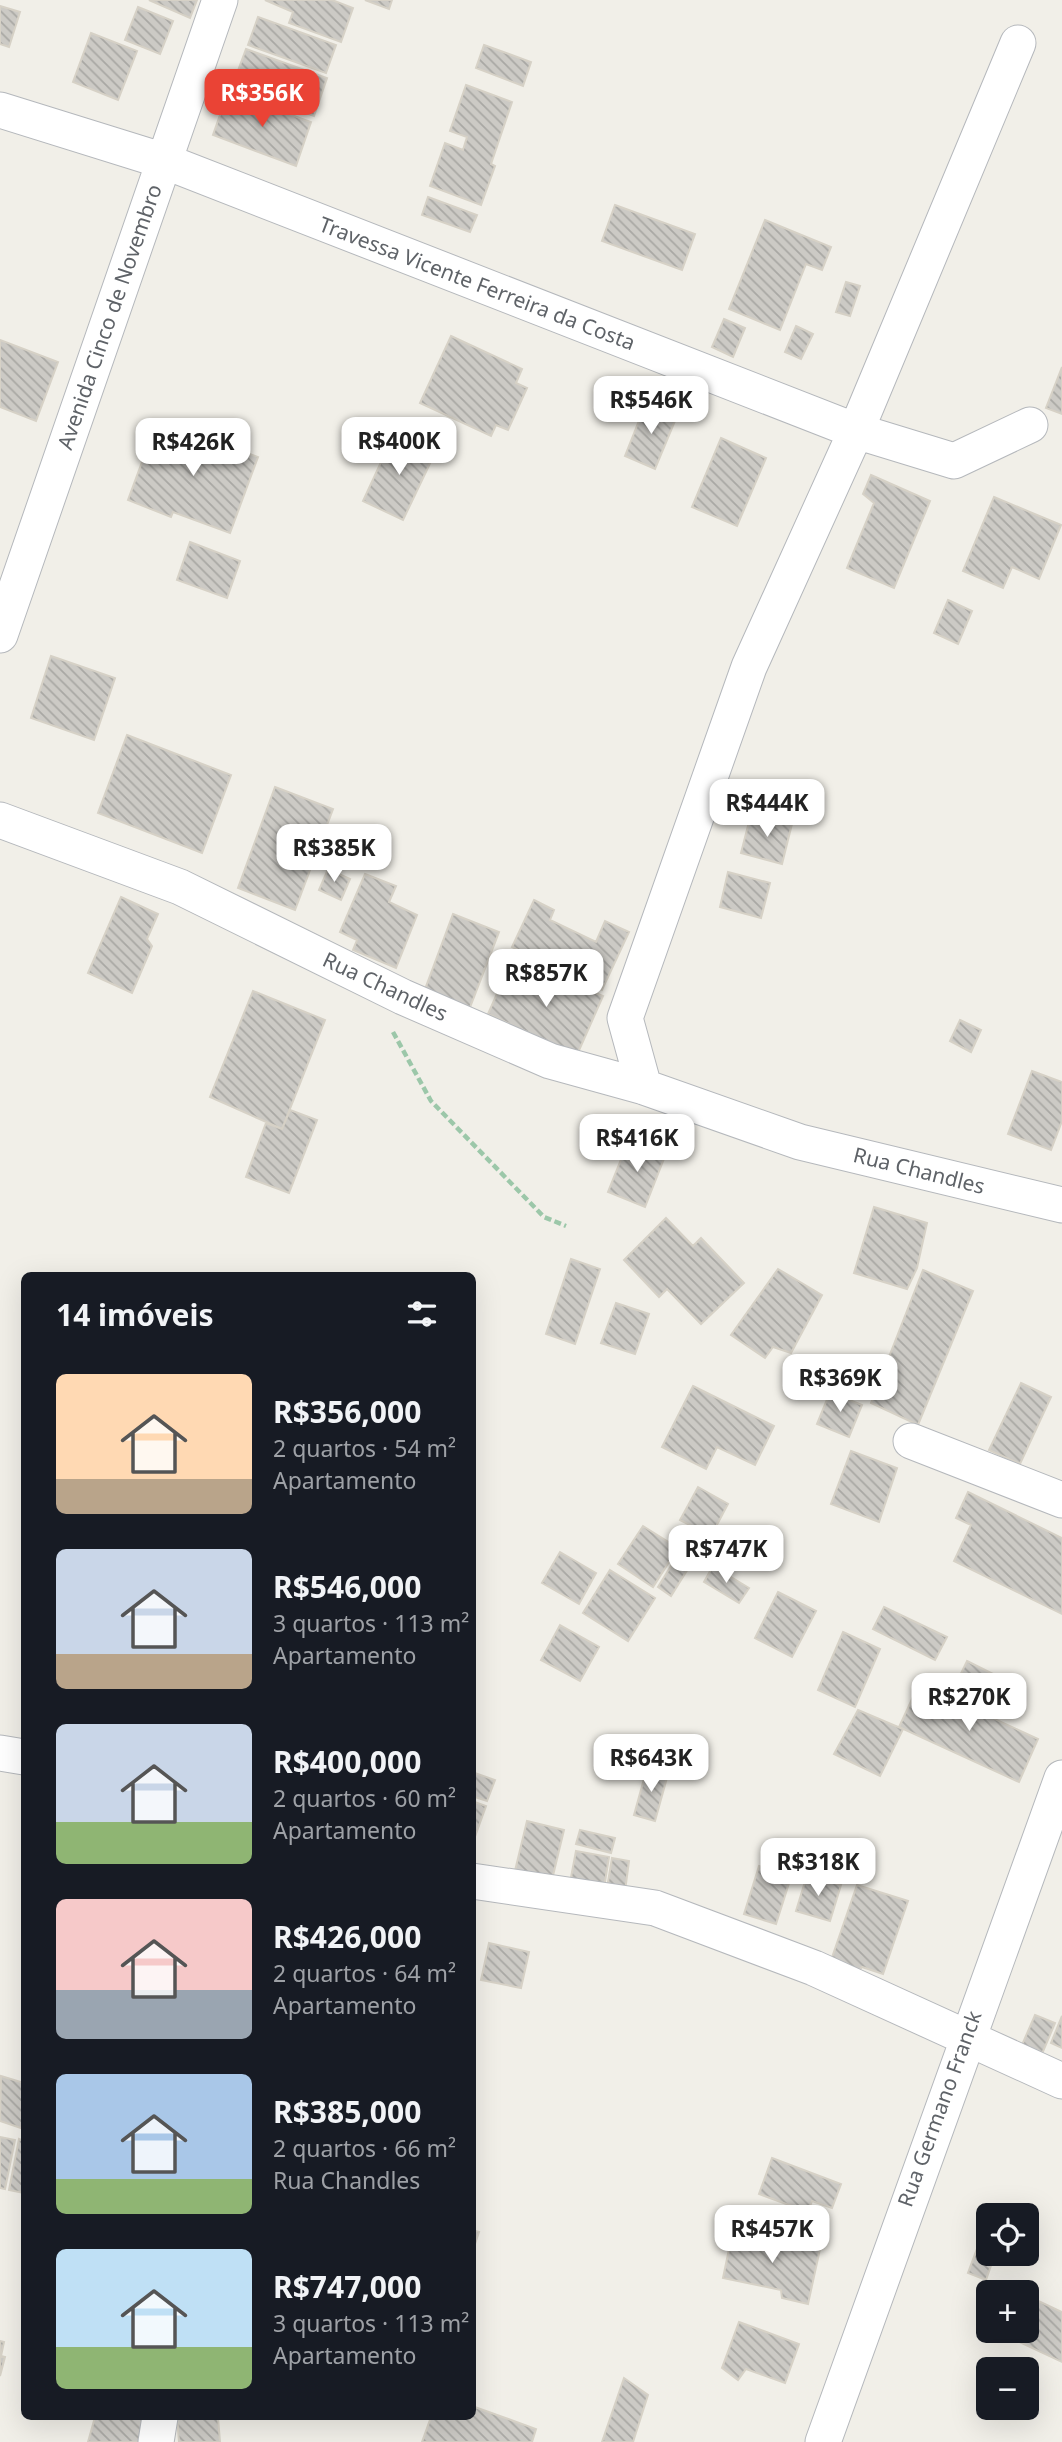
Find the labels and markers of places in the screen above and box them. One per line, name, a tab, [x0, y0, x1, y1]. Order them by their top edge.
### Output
pin: R$356K	[205, 69, 319, 129]
pin: R$546K	[594, 376, 708, 436]
pin: R$400K	[342, 418, 456, 477]
pin: R$426K	[136, 419, 250, 478]
pin: R$444K	[710, 780, 824, 839]
pin: R$385K	[277, 824, 391, 884]
pin: R$857K	[489, 950, 603, 1009]
pin: R$416K	[580, 1114, 694, 1174]
pin: R$369K	[783, 1354, 897, 1414]
pin: R$747K	[669, 1526, 783, 1585]
pin: R$270K	[912, 1674, 1026, 1733]
pin: R$643K	[594, 1734, 708, 1794]
pin: R$318K	[761, 1839, 875, 1898]
pin: R$457K	[715, 2206, 829, 2265]

